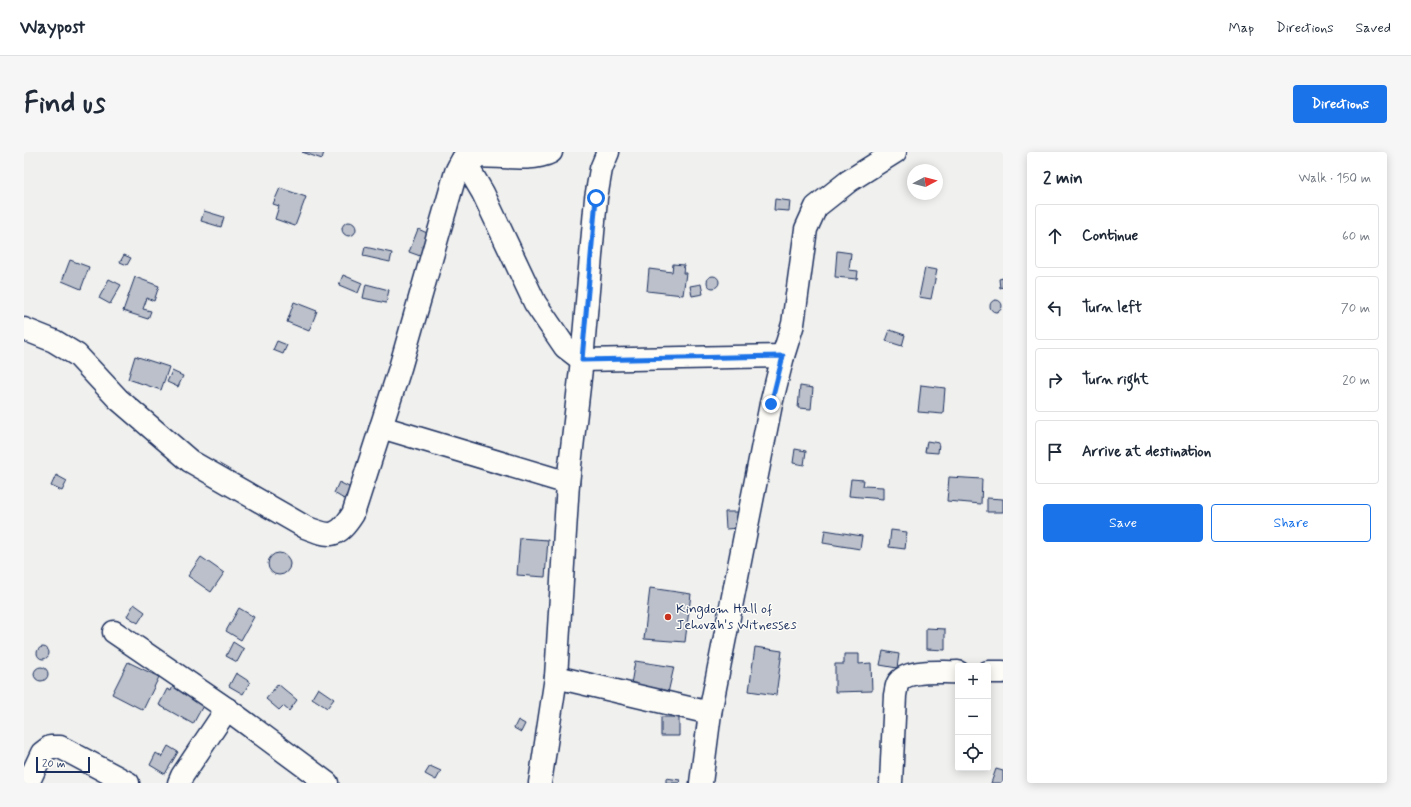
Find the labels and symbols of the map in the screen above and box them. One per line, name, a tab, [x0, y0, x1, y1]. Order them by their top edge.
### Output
north arrow	[907, 164, 943, 200]
route start	[587, 189, 605, 207]
route end	[762, 395, 780, 413]
place label: Kingdom Hall of Jehovah's Witnesses	[676, 600, 797, 634]
marker: Kingdom Hall of Jehovah's Witnesses	[663, 612, 673, 622]
scale bar	[36, 755, 90, 774]

